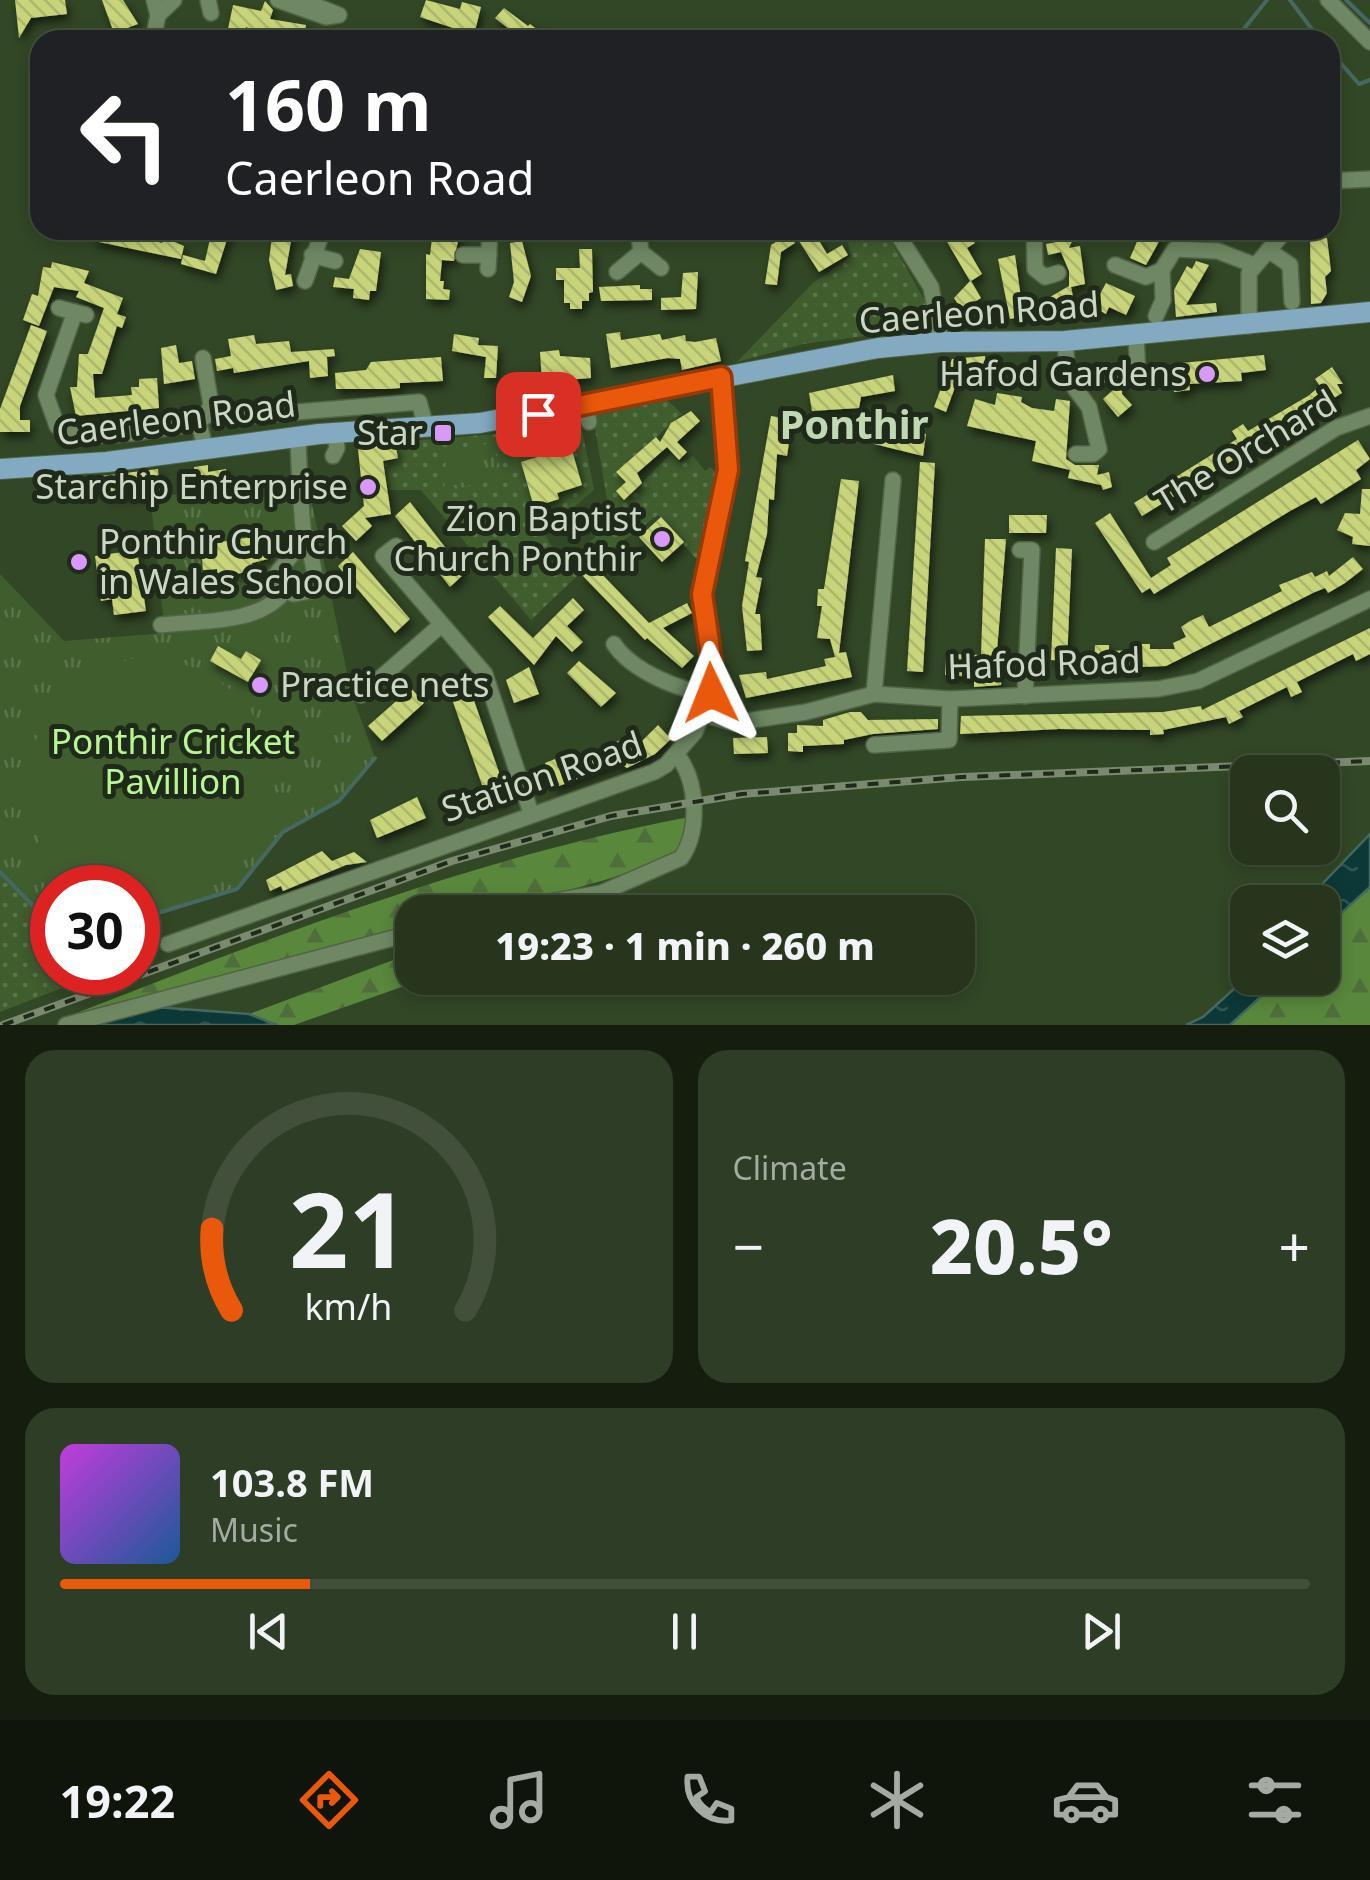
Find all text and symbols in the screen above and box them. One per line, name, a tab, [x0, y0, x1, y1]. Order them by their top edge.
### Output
text: 160 m	[225, 56, 432, 152]
icon: left	[60, 70, 190, 200]
text: Caerleon Road	[225, 147, 535, 208]
street label: Caerleon Road	[857, 280, 1101, 343]
place label: Hafod Gardens	[939, 349, 1187, 396]
marker: Hafod Gardens	[1196, 363, 1218, 385]
pin	[496, 372, 581, 457]
street label: The Orchard	[1146, 378, 1345, 523]
street label: Caerleon Road	[53, 380, 298, 456]
icon: arrive	[511, 387, 566, 442]
district label: Ponthir	[779, 396, 929, 451]
place label: Star	[357, 408, 423, 455]
marker: Star	[432, 422, 454, 444]
place label: Starchip Enterprise	[35, 462, 348, 509]
marker: Starchip Enterprise	[357, 476, 379, 498]
place label: Zion Baptist Church Ponthir	[394, 494, 642, 581]
place label: Ponthir Church in Wales School	[99, 517, 354, 604]
marker: Zion Baptist Church Ponthir	[651, 528, 673, 550]
marker: Ponthir Church in Wales School	[68, 551, 90, 573]
street label: Hafod Road	[946, 636, 1141, 689]
position arrow	[659, 641, 763, 745]
place label: Practice nets	[280, 660, 489, 707]
marker: Practice nets	[249, 674, 271, 696]
park label: Ponthir Cricket Pavillion	[51, 717, 295, 804]
street label: Station Road	[435, 719, 648, 832]
map controls	[1230, 755, 1340, 995]
button: search	[1230, 755, 1340, 865]
speed limit sign: 30	[30, 865, 160, 995]
button: layers	[1230, 885, 1340, 995]
text: 19:23 · 1 min · 260 m	[495, 919, 875, 971]
text: Climate	[733, 1146, 847, 1189]
text: 21	[289, 1157, 408, 1298]
text: 20.5°	[930, 1194, 1113, 1296]
text: −	[733, 1208, 764, 1283]
text: +	[1279, 1208, 1310, 1283]
text: km/h	[305, 1282, 393, 1330]
text: 103.8 FM	[210, 1456, 374, 1508]
text: Music	[210, 1508, 298, 1551]
icon: previous	[241, 1604, 296, 1659]
icon: pause	[657, 1604, 712, 1659]
icon: next	[1074, 1604, 1129, 1659]
icon: directions	[294, 1765, 364, 1835]
icon: music	[484, 1765, 554, 1835]
icon: phone	[673, 1765, 743, 1835]
icon: climate	[862, 1765, 932, 1835]
icon: car	[1051, 1765, 1121, 1835]
icon: filters	[1240, 1765, 1310, 1835]
text: 19:22	[60, 1770, 175, 1831]

